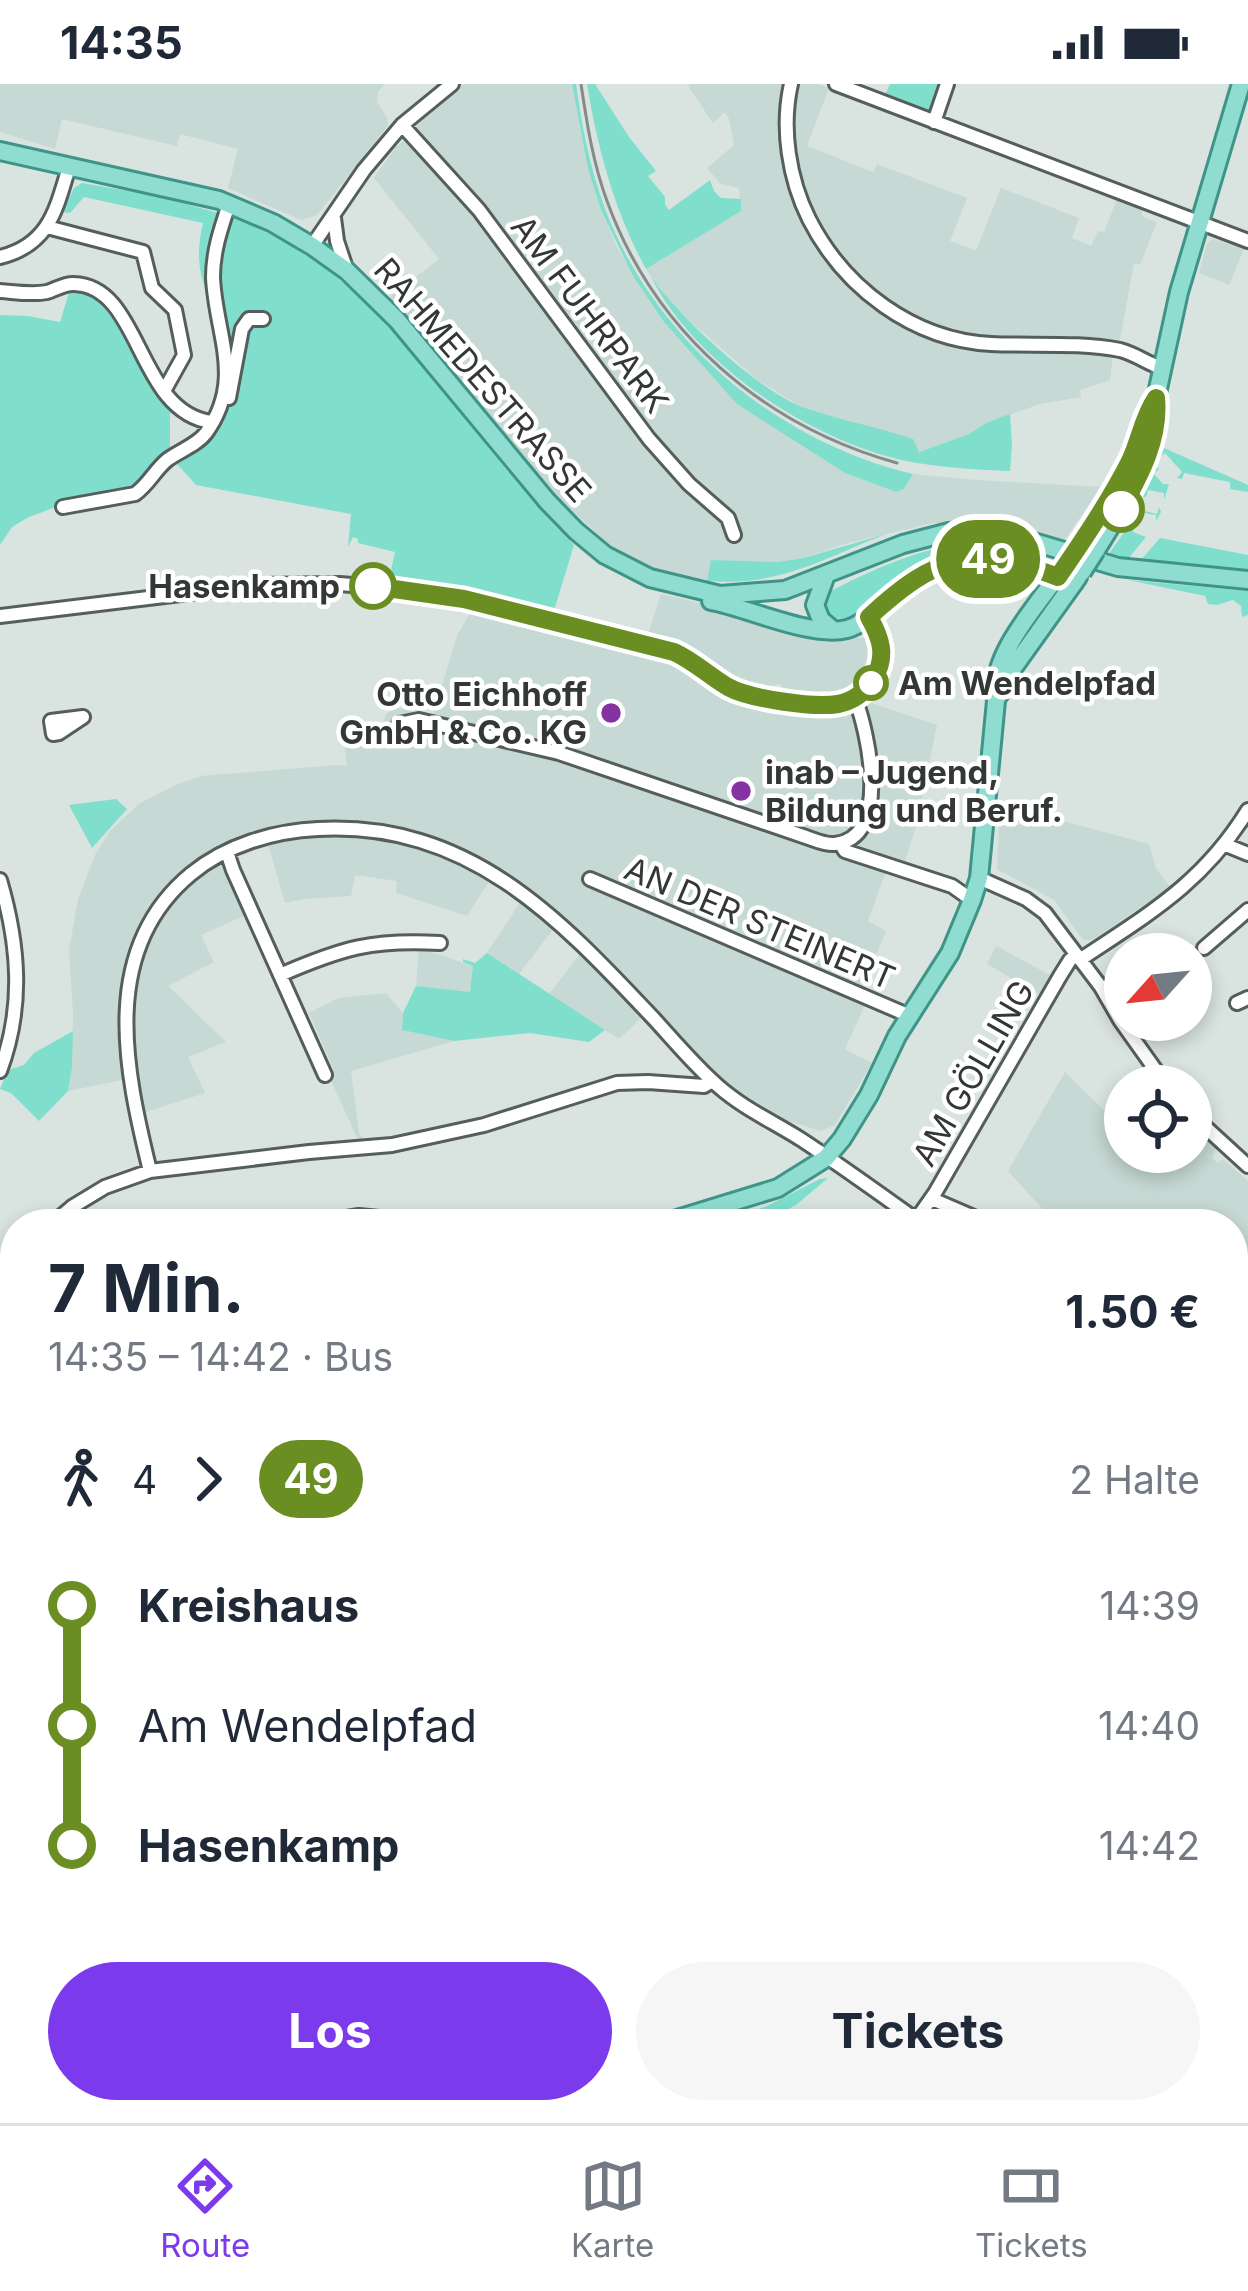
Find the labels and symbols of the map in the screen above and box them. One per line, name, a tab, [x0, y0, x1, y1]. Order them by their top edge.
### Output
street label: AM FUHRPARK	[503, 208, 677, 420]
street label: RAHMEDESTRASSE	[366, 250, 600, 510]
unlabelled marker	[1099, 487, 1143, 531]
line badge: 49	[934, 520, 1042, 598]
marker: Hasenkamp	[351, 564, 395, 608]
place label: Hasenkamp	[148, 566, 340, 606]
place label: Am Wendelpfad	[898, 663, 1156, 703]
marker: Am Wendelpfad	[855, 667, 887, 699]
place label: Otto Eichhoff GmbH & Co. KG	[339, 674, 587, 752]
marker: Otto Eichhoff GmbH & Co. KG	[598, 700, 624, 726]
place label: inab – Jugend, Bildung und Beruf.	[765, 752, 1063, 830]
marker: inab – Jugend, Bildung und Beruf.	[728, 778, 754, 804]
street label: AN DER STEINERT	[619, 848, 901, 998]
north arrow	[1104, 933, 1212, 1041]
street label: AM GÖLLING	[904, 973, 1042, 1173]

